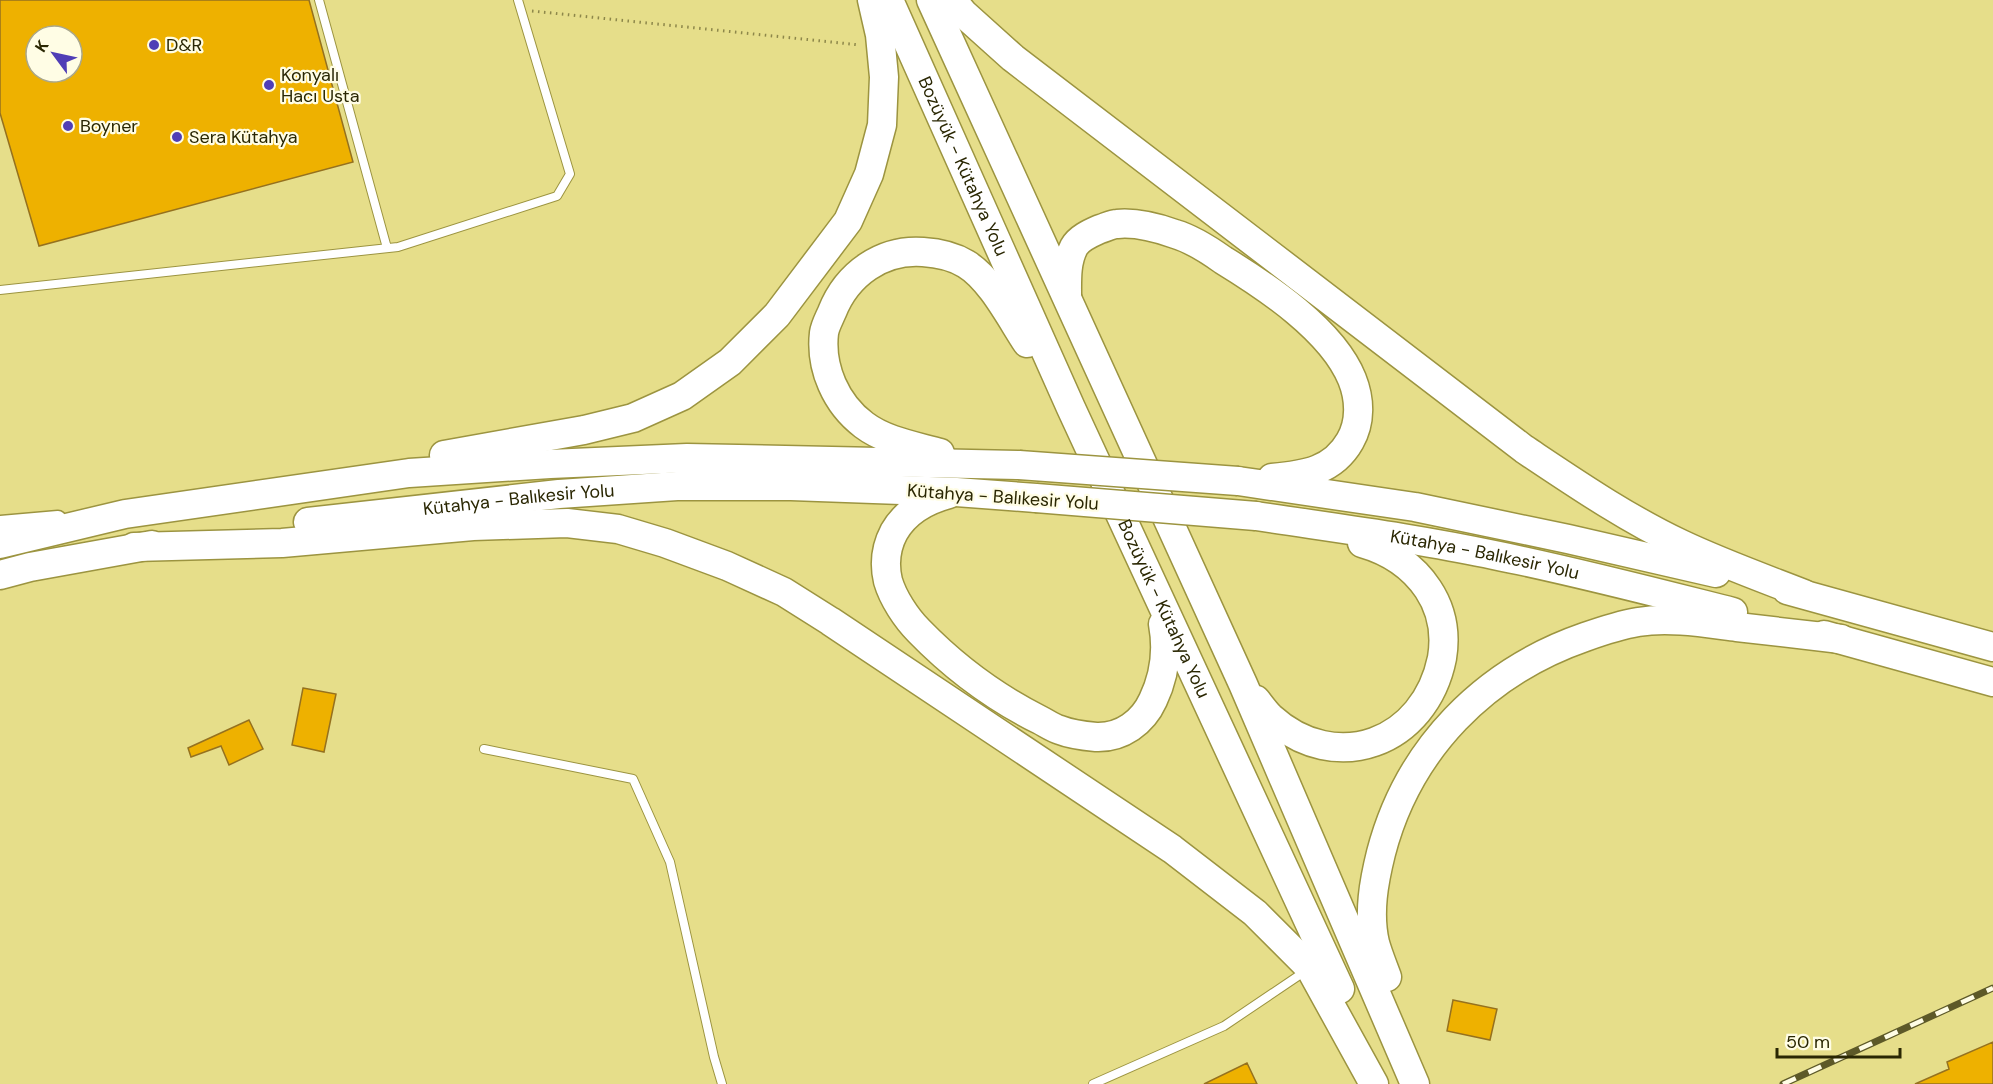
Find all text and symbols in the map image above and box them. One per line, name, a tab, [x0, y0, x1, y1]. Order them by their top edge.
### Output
north arrow	[24, 24, 84, 84]
place label: D&R	[166, 33, 202, 57]
text: K	[30, 36, 54, 56]
marker: D&R	[147, 38, 161, 52]
place label: Konyalı Hacı Usta	[281, 63, 359, 108]
street label: Bozüyük - Kütahya Yolu	[913, 73, 1014, 260]
marker: Konyalı Hacı Usta	[262, 78, 276, 92]
place label: Boyner	[80, 114, 138, 138]
marker: Boyner	[61, 119, 75, 133]
place label: Sera Kütahya	[189, 125, 298, 149]
marker: Sera Kütahya	[170, 130, 184, 144]
street label: Kütahya - Balıkesir Yolu	[422, 478, 615, 521]
street label: Kütahya - Balıkesir Yolu	[906, 478, 1100, 516]
street label: Bozüyük - Kütahya Yolu	[1112, 516, 1216, 702]
street label: Kütahya - Balıkesir Yolu	[1389, 524, 1582, 585]
scale bar	[1777, 1021, 1900, 1059]
text: 50 m	[1786, 1030, 1830, 1054]

